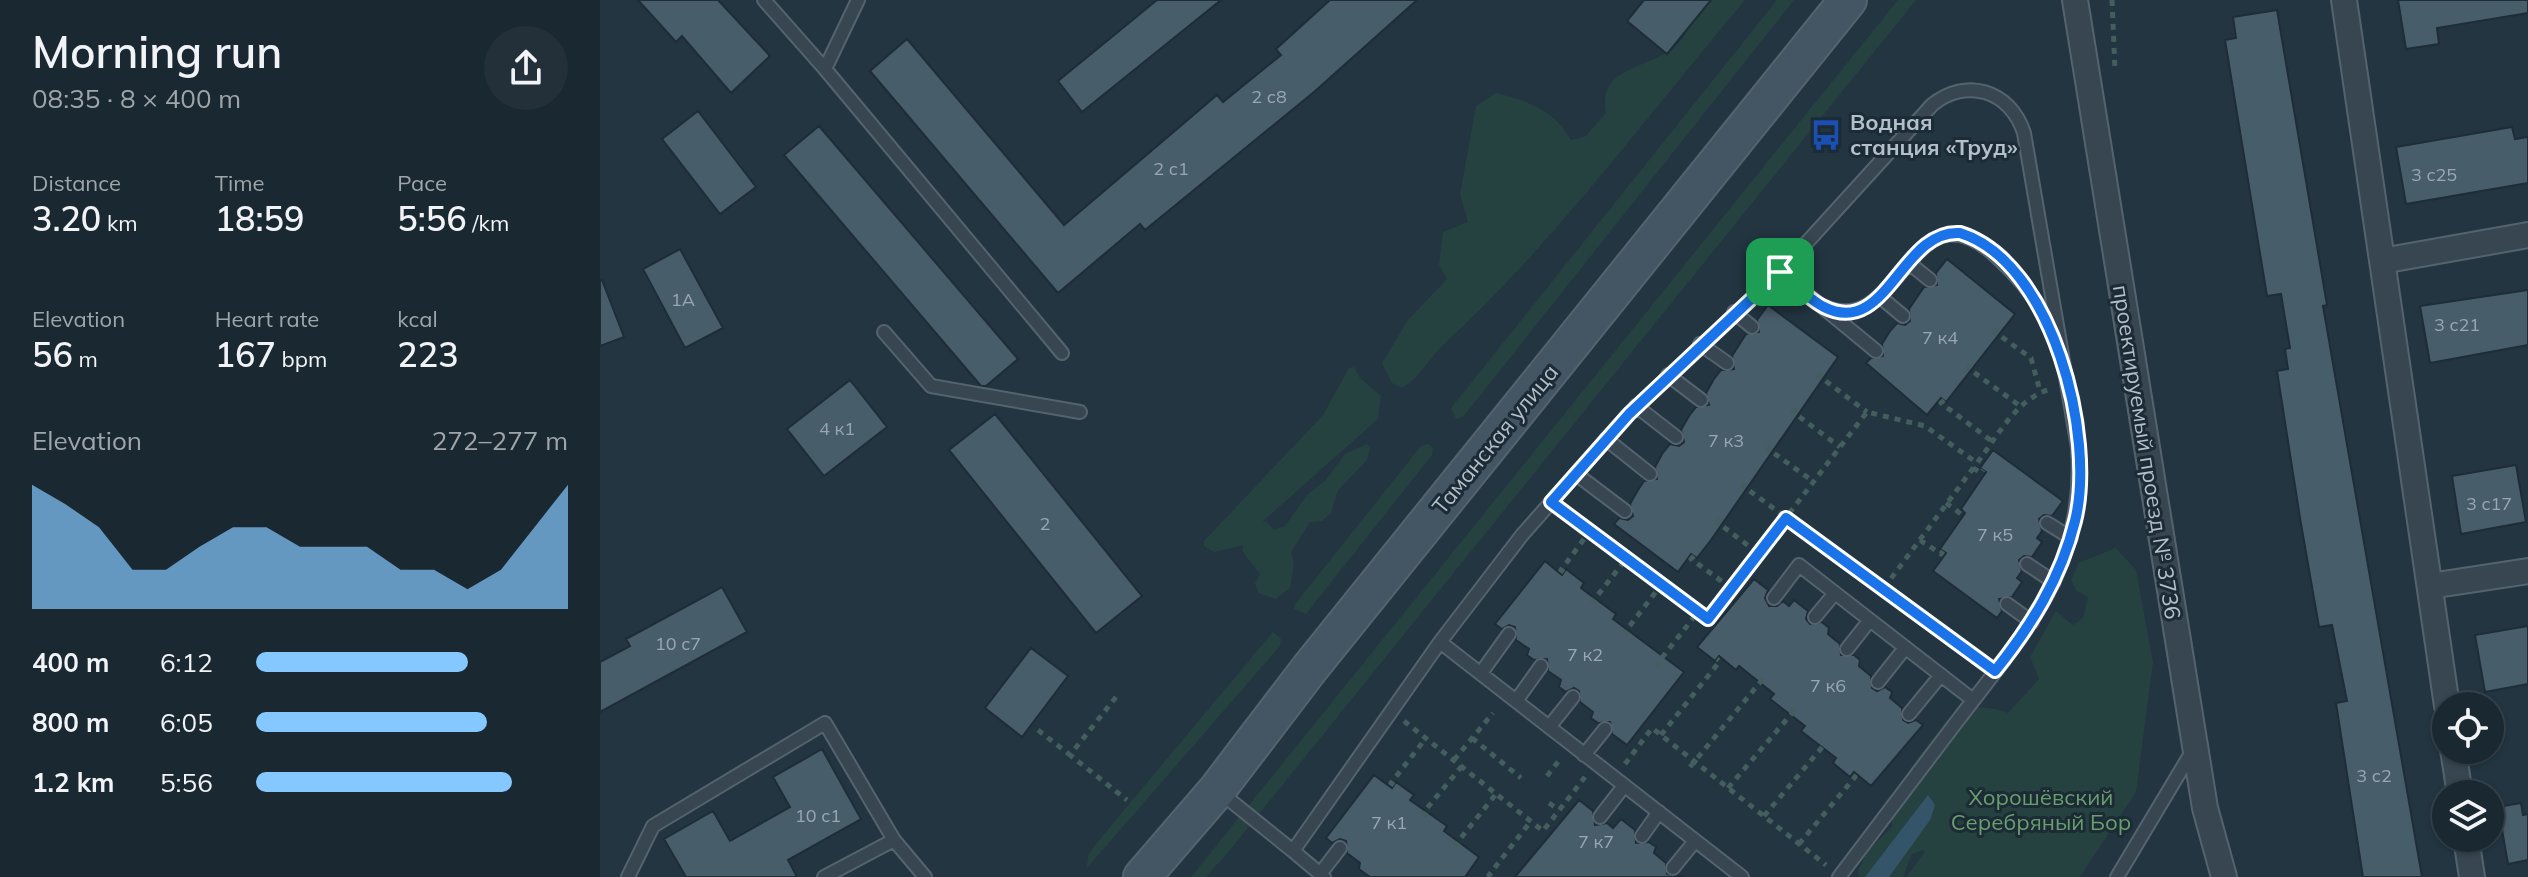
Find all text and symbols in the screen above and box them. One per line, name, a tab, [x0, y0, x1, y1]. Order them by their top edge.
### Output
text: Morning run	[32, 24, 282, 79]
button: share	[484, 26, 568, 110]
text: 08:35 · 8 × 400 m	[32, 82, 241, 115]
house number: 2 с8	[1251, 85, 1287, 108]
place label: Водная станция «Труд»	[1850, 108, 2018, 161]
bus stop icon: Водная станция «Труд»	[1809, 118, 1843, 152]
house number: 2 с1	[1153, 157, 1189, 180]
house number: 3 с25	[2411, 163, 2457, 186]
text: Distance	[32, 169, 121, 197]
text: Time	[215, 169, 264, 197]
text: Pace	[397, 169, 447, 197]
text: 3.20	[32, 197, 101, 240]
text: 18:59	[215, 197, 304, 240]
text: 5:56	[397, 197, 467, 240]
text: km	[101, 209, 138, 237]
text: /km	[467, 209, 509, 237]
pin	[1746, 238, 1814, 306]
icon: arrive	[1758, 250, 1802, 294]
street label: проектируемый проезд № 3736	[2107, 283, 2187, 621]
house number: 1А	[671, 288, 695, 311]
text: Elevation	[32, 305, 125, 333]
text: Heart rate	[215, 305, 319, 333]
text: kcal	[397, 305, 438, 333]
house number: 3 с21	[2434, 313, 2480, 336]
house number: 7 к4	[1922, 326, 1958, 349]
text: 56	[32, 333, 73, 376]
text: 167	[215, 333, 276, 376]
text: 223	[397, 333, 459, 376]
text: m	[73, 345, 98, 373]
text: bpm	[276, 345, 327, 373]
street label: Таманская улица	[1426, 358, 1564, 520]
house number: 4 к1	[819, 417, 855, 440]
text: Elevation	[32, 424, 142, 457]
text: 272–277 m	[432, 424, 568, 457]
house number: 7 к3	[1708, 429, 1744, 452]
house number: 3 с17	[2466, 492, 2512, 515]
house number: 2	[1040, 512, 1050, 535]
house number: 7 к5	[1977, 523, 2013, 546]
house number: 10 с7	[655, 632, 701, 655]
house number: 7 к2	[1567, 643, 1603, 666]
text: 400 m	[32, 646, 109, 679]
text: 6:12	[160, 646, 213, 679]
house number: 7 к6	[1810, 674, 1846, 697]
map controls	[2432, 692, 2504, 852]
button: locate	[2432, 692, 2504, 764]
text: 800 m	[32, 706, 109, 739]
text: 6:05	[160, 706, 213, 739]
house number: 3 с2	[2356, 764, 2392, 787]
text: 1.2 km	[32, 766, 115, 799]
text: 5:56	[160, 766, 213, 799]
button: layers	[2432, 780, 2504, 852]
park label: Хорошёвский Серебряный Бор	[1951, 783, 2131, 836]
house number: 10 с1	[795, 804, 841, 827]
house number: 7 к1	[1371, 811, 1407, 834]
house number: 7 к7	[1578, 830, 1614, 853]

